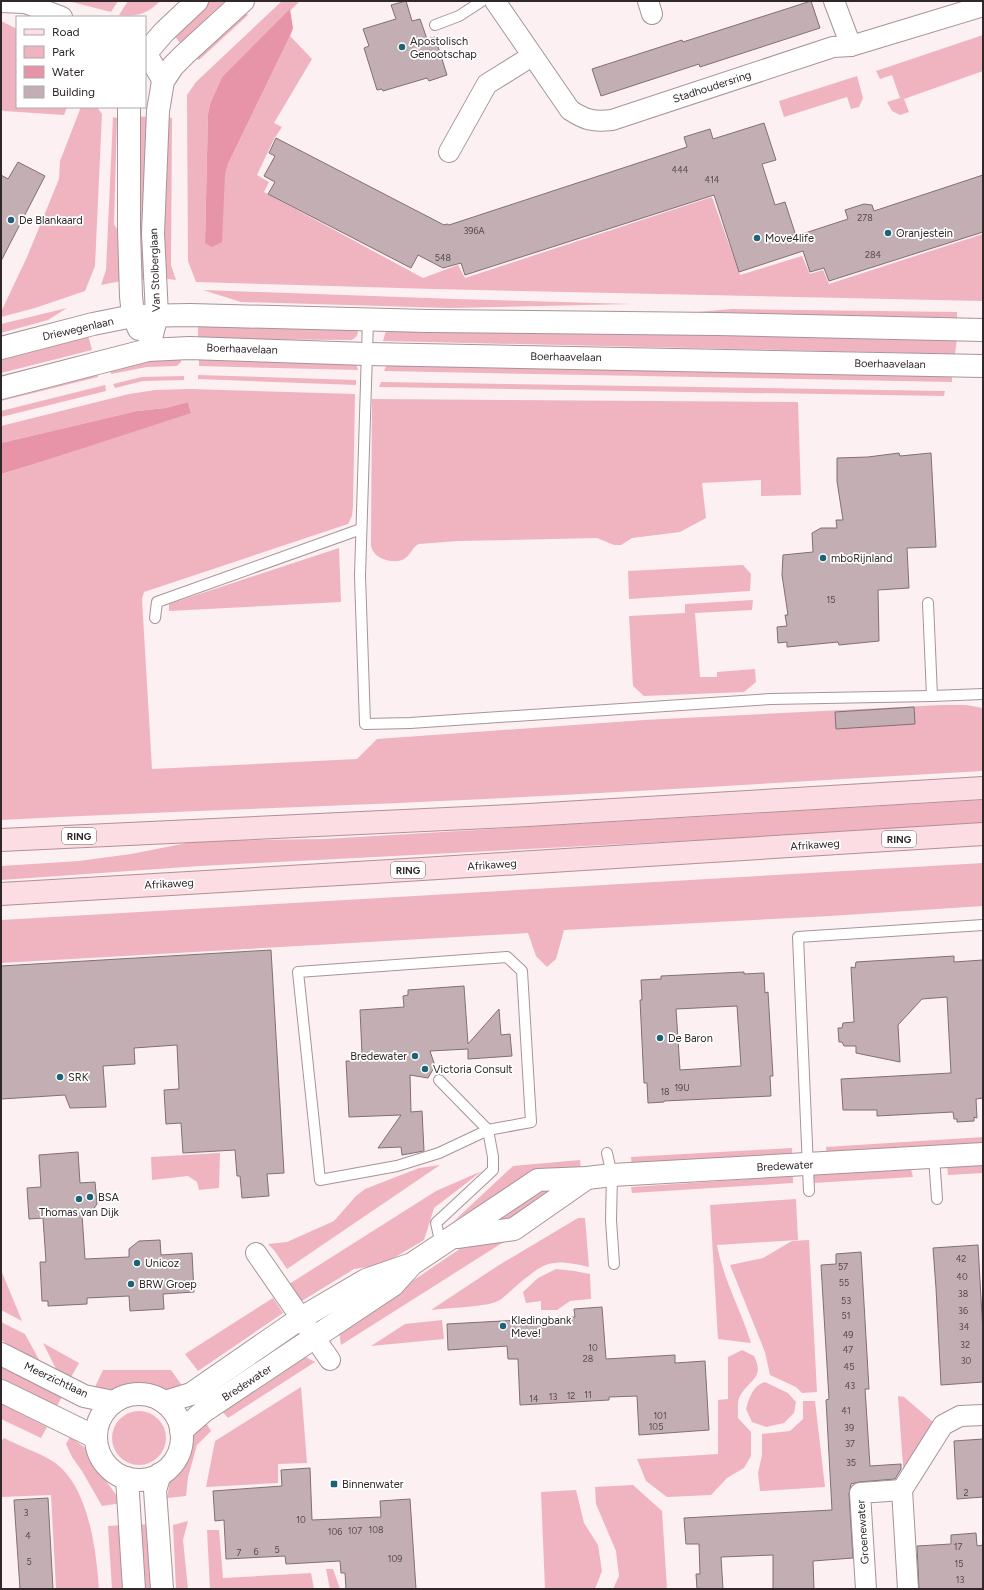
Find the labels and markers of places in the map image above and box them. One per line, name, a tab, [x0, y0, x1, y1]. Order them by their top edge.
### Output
place label: Apostolisch Genootschap	[410, 35, 477, 61]
marker: Apostolisch Genootschap	[397, 42, 407, 52]
place label: De Blankaard	[19, 214, 83, 227]
marker: De Blankaard	[6, 215, 16, 225]
place label: Oranjestein	[896, 227, 953, 240]
marker: Oranjestein	[883, 228, 893, 238]
place label: Move4life	[765, 232, 814, 245]
marker: Move4life	[752, 233, 762, 243]
place label: mboRijnland	[831, 552, 892, 565]
marker: mboRijnland	[818, 553, 828, 563]
place label: De Baron	[668, 1032, 713, 1045]
marker: De Baron	[655, 1033, 665, 1043]
place label: Bredewater	[350, 1050, 407, 1063]
marker: Bredewater	[410, 1051, 420, 1061]
place label: Victoria Consult	[433, 1063, 513, 1076]
marker: Victoria Consult	[420, 1064, 430, 1074]
place label: SRK	[68, 1071, 89, 1084]
marker: SRK	[55, 1072, 65, 1082]
place label: BSA	[98, 1191, 119, 1204]
marker: BSA	[85, 1192, 95, 1202]
marker: Thomas van Dijk	[74, 1194, 84, 1204]
place label: Thomas van Dijk	[39, 1206, 120, 1219]
place label: Unicoz	[145, 1257, 179, 1270]
marker: Unicoz	[132, 1258, 142, 1268]
place label: BRW Groep	[139, 1278, 197, 1291]
marker: BRW Groep	[126, 1279, 136, 1289]
place label: Kledingbank Meve!	[511, 1314, 572, 1340]
marker: Kledingbank Meve!	[498, 1321, 508, 1331]
place label: Binnenwater	[342, 1478, 404, 1491]
marker: Binnenwater	[329, 1479, 339, 1489]

